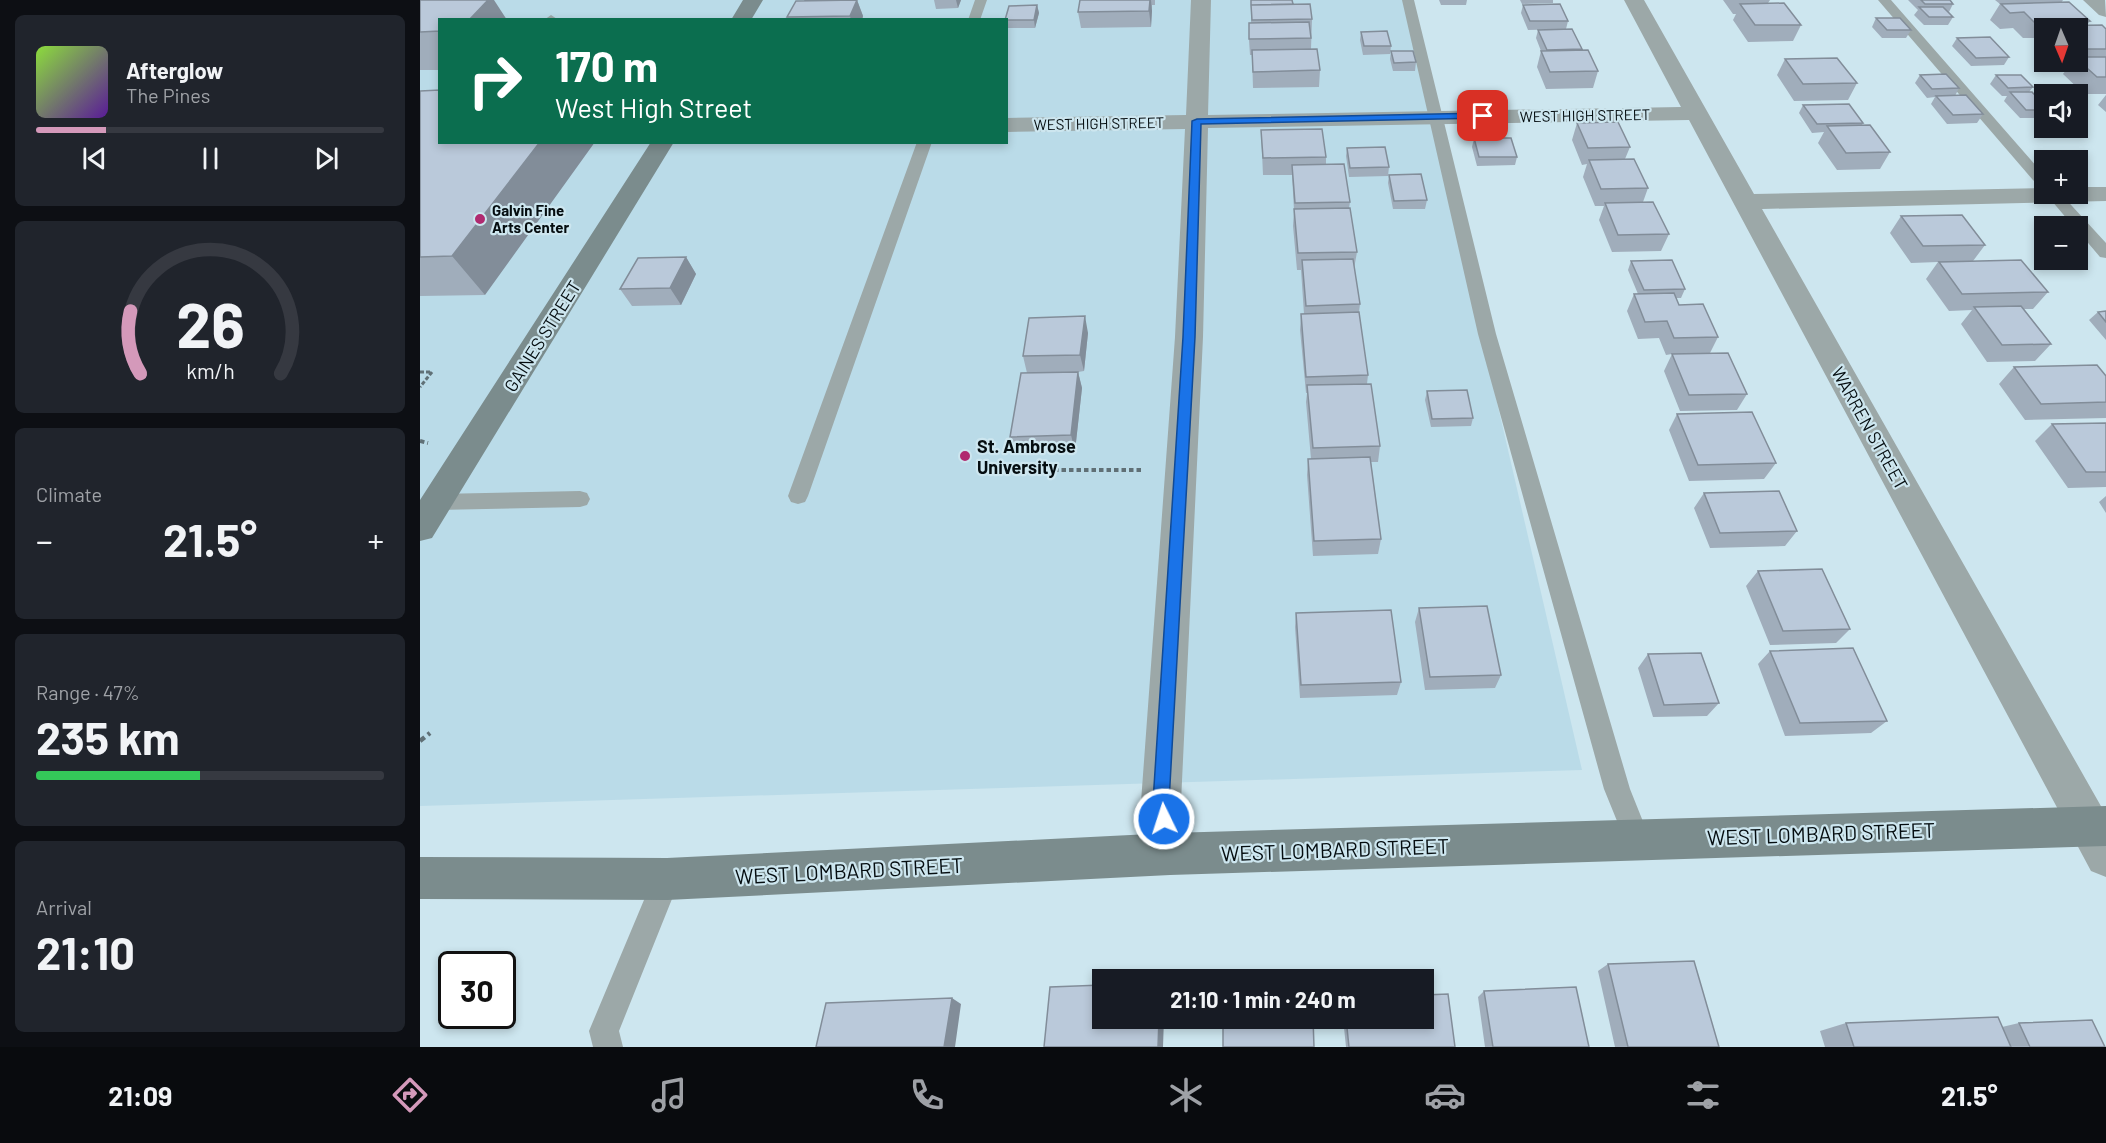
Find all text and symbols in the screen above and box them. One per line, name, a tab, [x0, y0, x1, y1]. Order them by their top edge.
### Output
north arrow	[2034, 18, 2088, 72]
map controls	[2034, 18, 2088, 270]
text: 170 m	[555, 40, 658, 90]
icon: right	[456, 42, 534, 120]
text: Afterglow	[126, 57, 223, 83]
text: The Pines	[126, 83, 210, 107]
button: sound	[2034, 84, 2088, 138]
pin	[1457, 90, 1508, 141]
text: West High Street	[555, 91, 752, 123]
icon: arrive	[1466, 99, 1499, 132]
street label: WEST HIGH STREET	[1520, 105, 1650, 125]
street label: WEST HIGH STREET	[1034, 113, 1164, 133]
icon: previous	[78, 142, 111, 175]
icon: pause	[194, 142, 227, 175]
icon: next	[310, 142, 343, 175]
button: +	[2034, 150, 2088, 204]
place label: Galvin Fine Arts Center	[492, 201, 569, 236]
marker: Galvin Fine Arts Center	[473, 212, 487, 226]
button: −	[2034, 216, 2088, 270]
street label: GAINES STREET	[499, 276, 585, 396]
text: 26	[176, 286, 244, 360]
text: km/h	[186, 359, 234, 384]
street label: WARREN STREET	[1827, 363, 1913, 493]
place label: St. Ambrose University	[977, 435, 1076, 478]
marker: St. Ambrose University	[958, 449, 972, 463]
text: Climate	[36, 482, 102, 506]
text: 21.5°	[163, 512, 257, 566]
text: −	[36, 520, 53, 560]
text: +	[368, 520, 384, 560]
text: Range · 47%	[36, 680, 140, 704]
text: 235 km	[36, 710, 180, 764]
position arrow	[1132, 787, 1196, 851]
street label: WEST LOMBARD STREET	[1707, 817, 1936, 849]
street label: WEST LOMBARD STREET	[1221, 833, 1450, 865]
street label: WEST LOMBARD STREET	[734, 852, 964, 888]
text: Arrival	[36, 895, 92, 919]
text: 21:10	[36, 925, 135, 979]
speed limit sign: 30	[438, 951, 516, 1029]
text: 21:10 · 1 min · 240 m	[1170, 986, 1356, 1012]
icon: directions	[389, 1074, 431, 1116]
icon: music	[648, 1074, 690, 1116]
icon: phone	[906, 1074, 948, 1116]
icon: climate	[1165, 1074, 1207, 1116]
icon: car	[1424, 1074, 1466, 1116]
icon: filters	[1682, 1074, 1724, 1116]
text: 21:09	[108, 1079, 172, 1111]
text: 21.5°	[1941, 1079, 1998, 1111]

